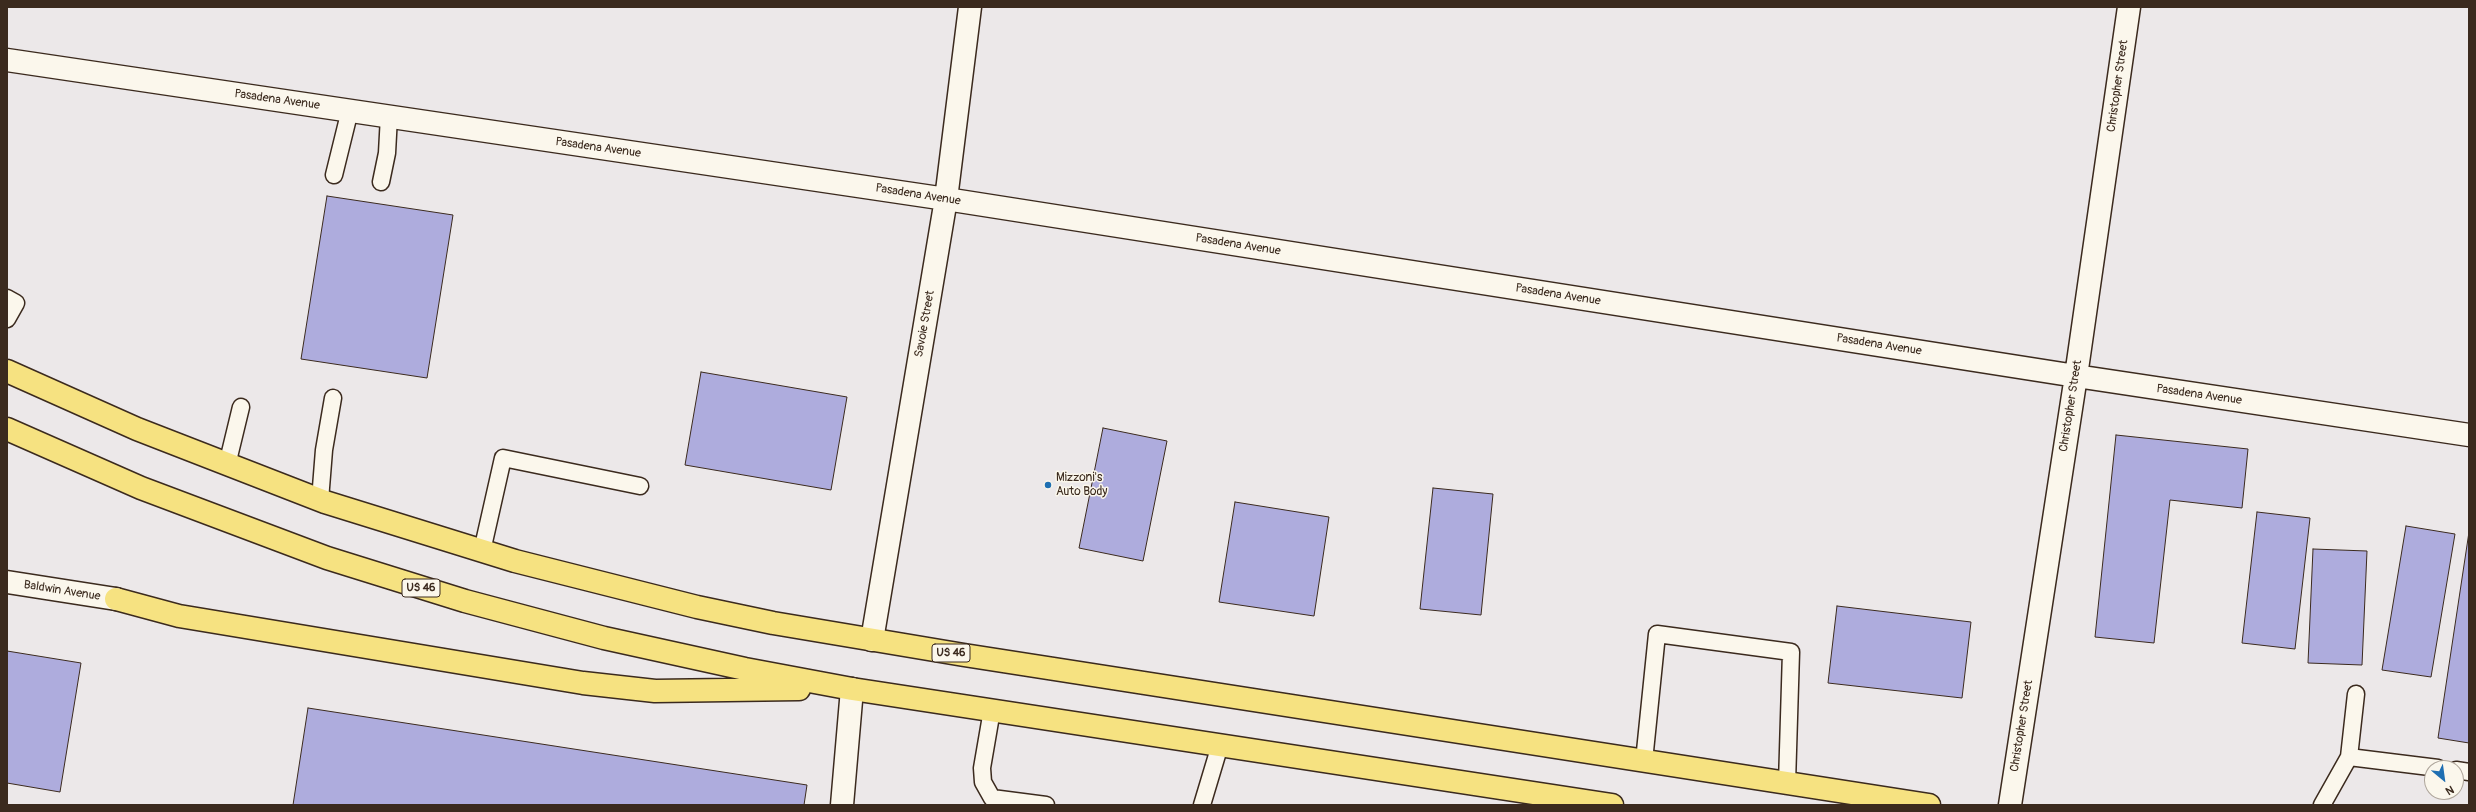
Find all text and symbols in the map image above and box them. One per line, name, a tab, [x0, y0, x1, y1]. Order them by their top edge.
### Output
street label: Christopher Street	[2104, 39, 2132, 133]
street label: Pasadena Avenue	[233, 87, 321, 113]
street label: Pasadena Avenue	[554, 135, 642, 161]
street label: Pasadena Avenue	[874, 181, 962, 209]
street label: Pasadena Avenue	[1194, 231, 1282, 259]
street label: Pasadena Avenue	[1514, 281, 1602, 309]
street label: Savoie Street	[912, 289, 938, 359]
street label: Pasadena Avenue	[1835, 331, 1923, 359]
street label: Christopher Street	[2057, 359, 2085, 453]
street label: Pasadena Avenue	[2155, 382, 2243, 408]
place label: Mizzoni's Auto Body	[1056, 471, 1107, 499]
marker: Mizzoni's Auto Body	[1043, 480, 1053, 490]
street label: Baldwin Avenue	[23, 578, 101, 604]
road number: US 46	[402, 579, 440, 597]
road number: US 46	[932, 644, 970, 662]
street label: Christopher Street	[2008, 679, 2036, 773]
north arrow	[2424, 760, 2464, 800]
text: N	[2443, 783, 2456, 798]

